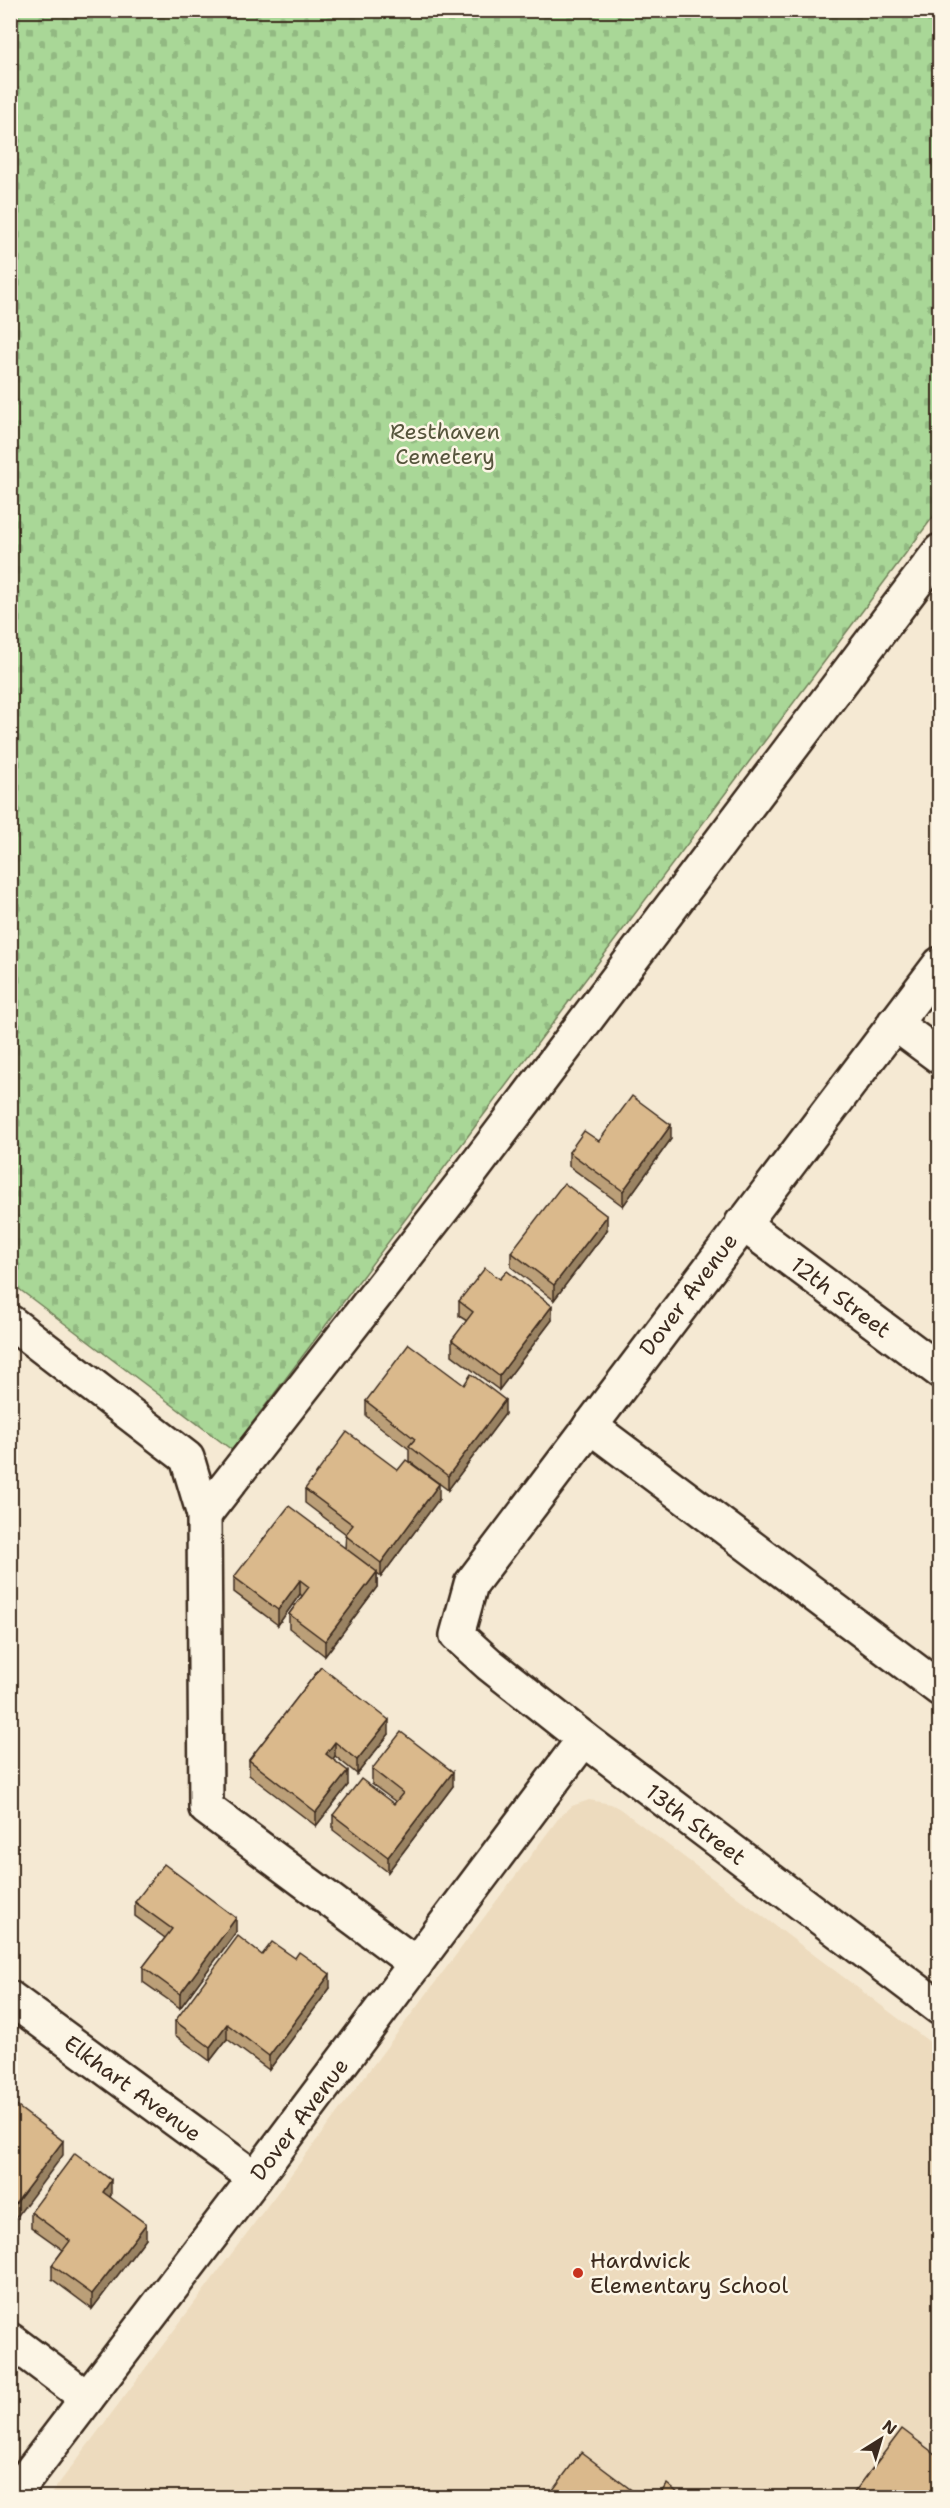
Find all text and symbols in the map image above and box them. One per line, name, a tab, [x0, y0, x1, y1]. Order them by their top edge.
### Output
park label: Resthaven Cemetery	[390, 417, 500, 471]
street label: Dover Avenue	[633, 1227, 744, 1361]
street label: 12th Street	[785, 1250, 897, 1344]
street label: 13th Street	[640, 1777, 752, 1872]
street label: Elkhart Avenue	[58, 2029, 207, 2148]
street label: Dover Avenue	[244, 2052, 355, 2186]
place label: Hardwick Elementary School	[590, 2246, 788, 2300]
marker: Hardwick Elementary School	[571, 2266, 585, 2280]
north arrow	[851, 2409, 911, 2469]
text: N	[878, 2415, 901, 2440]

